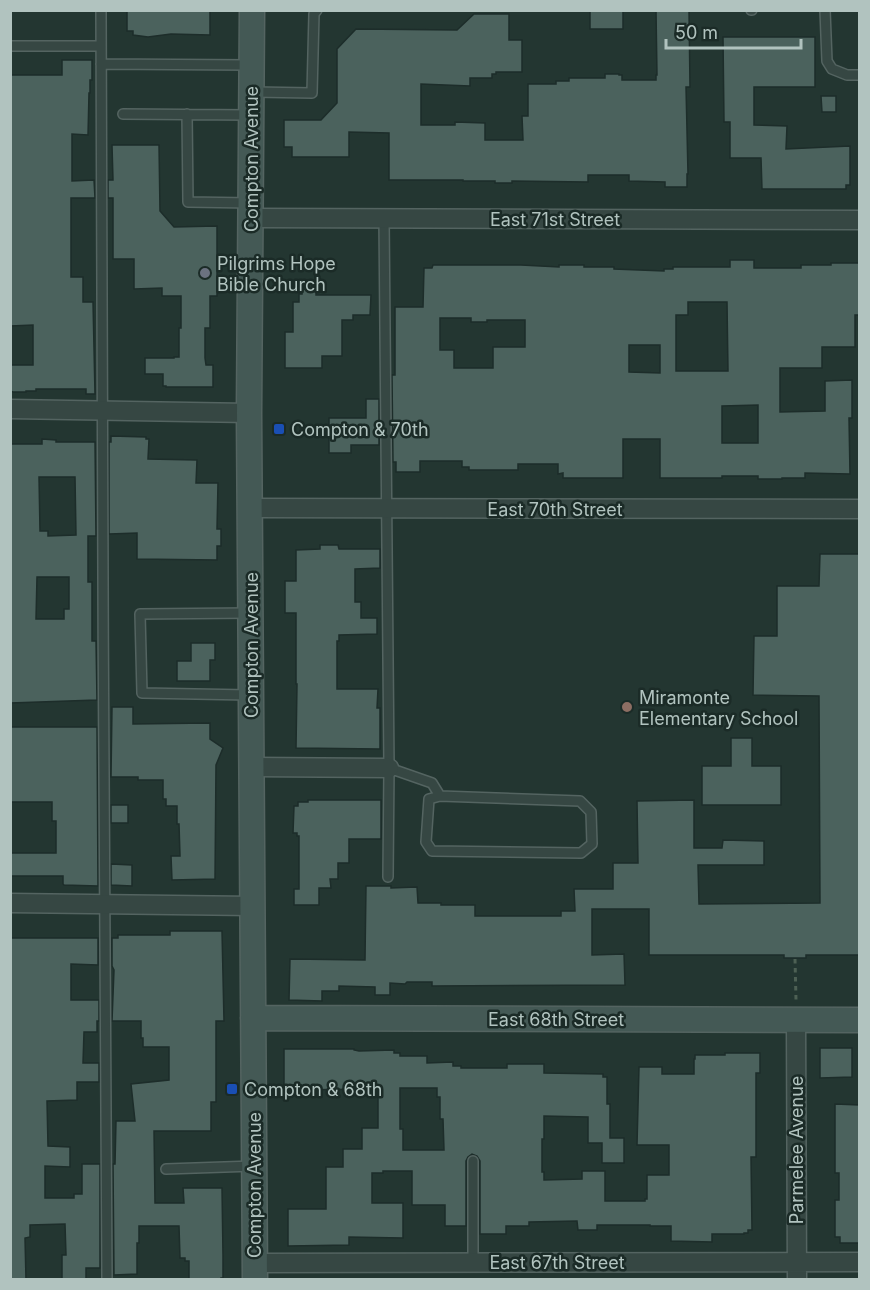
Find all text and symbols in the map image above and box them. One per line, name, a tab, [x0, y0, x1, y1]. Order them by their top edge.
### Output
scale bar	[666, 12, 801, 50]
text: 50 m	[675, 22, 718, 43]
street label: Compton Avenue	[241, 86, 262, 232]
street label: East 71st Street	[490, 209, 620, 230]
place label: Pilgrims Hope Bible Church	[217, 253, 336, 295]
marker: Pilgrims Hope Bible Church	[198, 266, 212, 280]
place label: Compton & 70th	[291, 419, 429, 440]
marker: Compton & 70th	[272, 422, 286, 436]
street label: East 70th Street	[487, 499, 623, 520]
street label: Compton Avenue	[241, 572, 262, 718]
place label: Miramonte Elementary School	[639, 687, 798, 729]
marker: Miramonte Elementary School	[620, 700, 634, 714]
street label: East 68th Street	[488, 1009, 624, 1030]
street label: Parmelee Avenue	[786, 1076, 807, 1224]
place label: Compton & 68th	[244, 1079, 382, 1100]
marker: Compton & 68th	[225, 1082, 239, 1096]
street label: Compton Avenue	[244, 1112, 265, 1258]
street label: East 67th Street	[489, 1252, 625, 1273]

